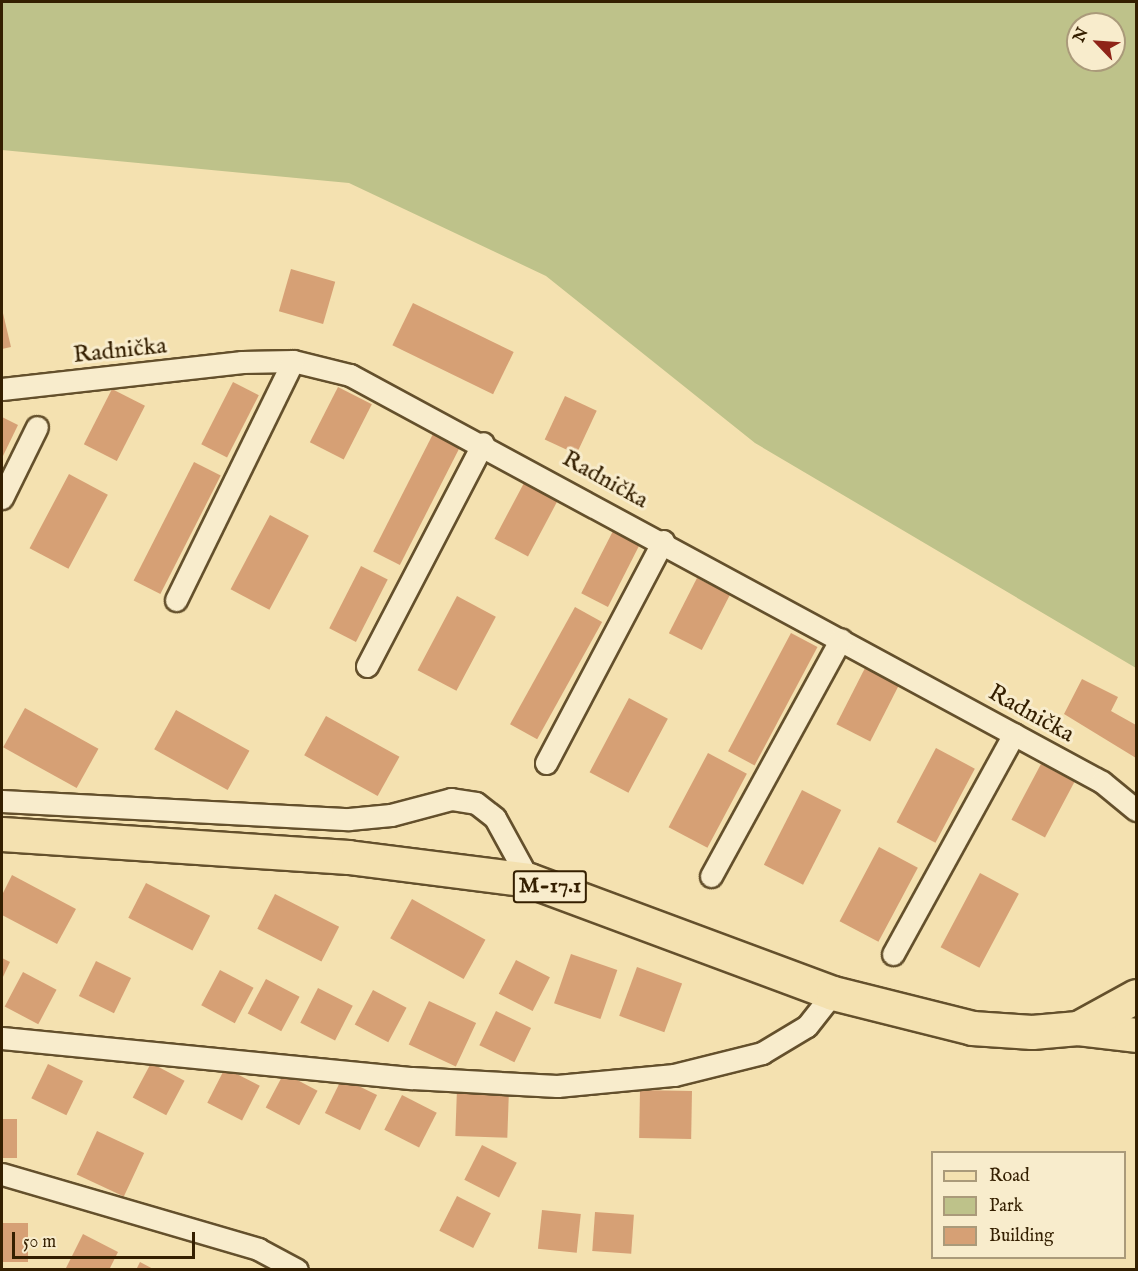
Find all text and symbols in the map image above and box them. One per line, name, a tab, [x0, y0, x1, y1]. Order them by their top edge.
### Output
north arrow	[1066, 12, 1126, 72]
text: N	[1070, 25, 1093, 46]
street label: Radnička	[72, 332, 168, 370]
street label: Radnička	[557, 445, 653, 515]
street label: Radnička	[983, 679, 1079, 749]
road number: M-17.1	[512, 868, 588, 906]
legend	[931, 1151, 1126, 1259]
text: Road	[989, 1165, 1030, 1188]
text: Park	[989, 1195, 1023, 1218]
scale bar	[15, 1220, 198, 1258]
text: Building	[989, 1225, 1054, 1248]
text: 50 m	[23, 1231, 56, 1254]

